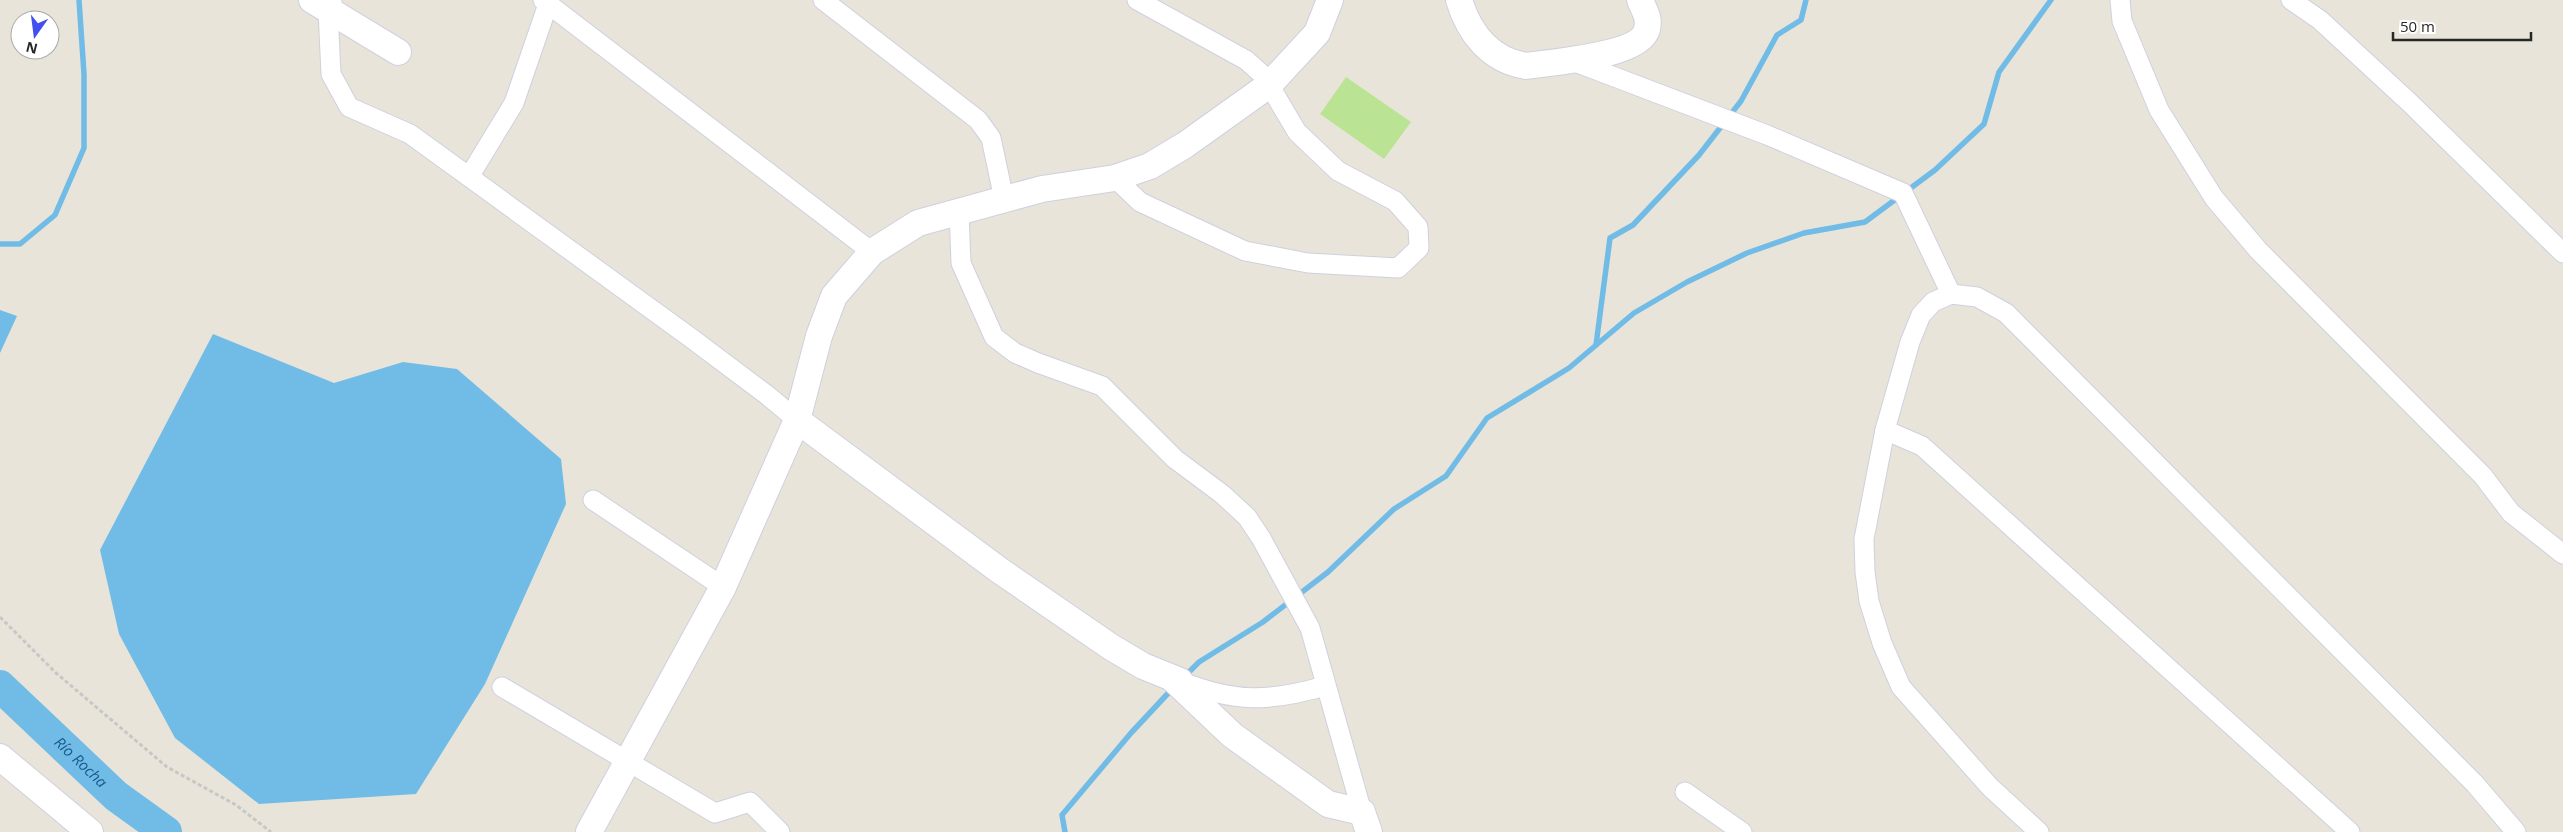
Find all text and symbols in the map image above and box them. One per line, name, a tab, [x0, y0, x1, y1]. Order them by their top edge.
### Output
north arrow	[10, 10, 60, 60]
scale bar	[2393, 10, 2530, 42]
text: 50 m	[2400, 16, 2435, 36]
text: N	[24, 38, 40, 59]
water label: Río Rocha	[51, 732, 112, 792]

